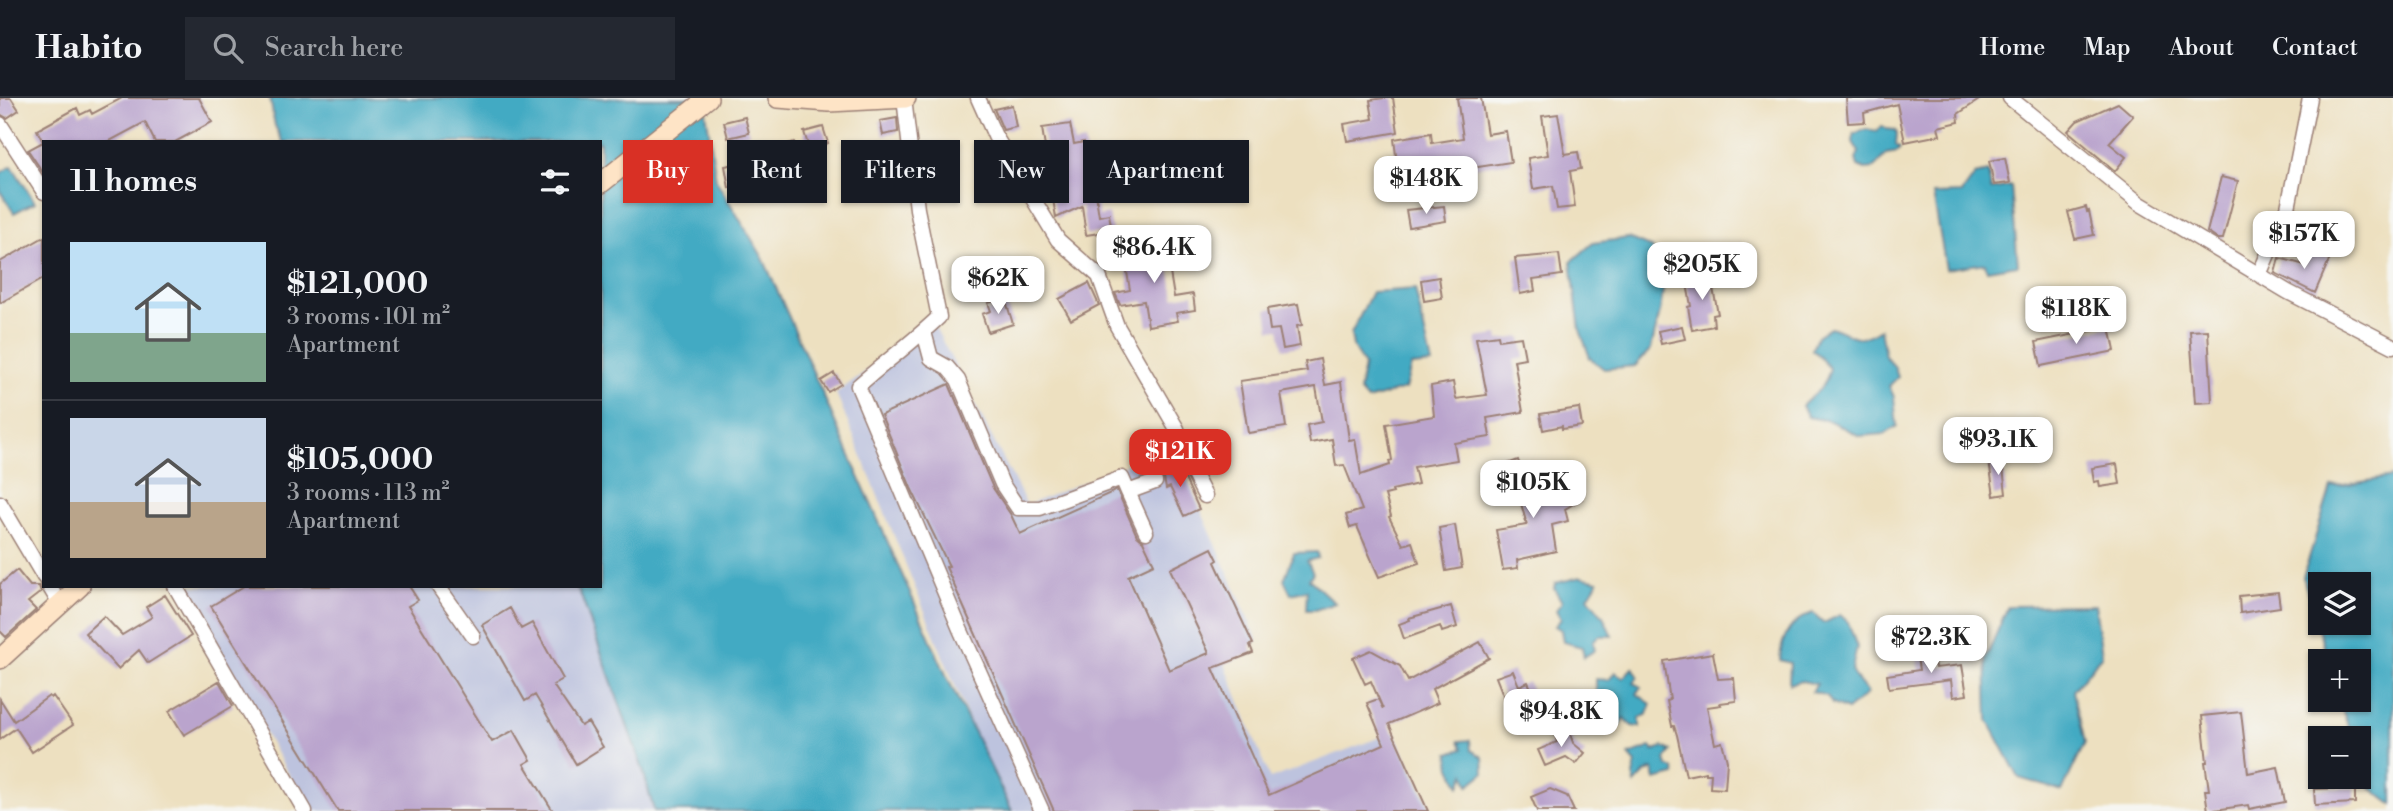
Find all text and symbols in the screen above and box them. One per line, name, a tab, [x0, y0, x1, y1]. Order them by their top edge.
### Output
search box	[185, 17, 675, 80]
text: Habito	[35, 28, 143, 69]
icon: search	[209, 29, 247, 67]
text: Search here	[265, 32, 404, 64]
text: Home	[1980, 33, 2045, 63]
text: Map	[2083, 33, 2131, 63]
text: About	[2169, 33, 2234, 63]
text: Contact	[2272, 33, 2358, 63]
chip: Buy	[623, 140, 713, 203]
chip: Rent	[727, 140, 827, 203]
chip: Filters	[841, 140, 960, 203]
chip: New	[974, 140, 1069, 203]
chip: Apartment	[1083, 140, 1249, 203]
pin: $148K	[1377, 156, 1475, 216]
text: 11 homes	[70, 163, 197, 201]
icon: filters	[536, 163, 574, 201]
text: $148K	[1390, 165, 1462, 193]
pin: $157K	[2255, 212, 2353, 271]
text: $157K	[2269, 220, 2339, 248]
pin: $86.4K	[1097, 226, 1211, 285]
text: $86.4K	[1112, 234, 1196, 262]
pin: $205K	[1653, 242, 1751, 302]
text: $205K	[1663, 251, 1741, 279]
pin: $62K	[957, 256, 1039, 316]
text: $121,000	[287, 265, 428, 303]
text: $62K	[967, 265, 1029, 293]
icon: home	[126, 270, 210, 354]
pin: $118K	[2027, 286, 2125, 346]
text: $118K	[2041, 295, 2111, 323]
text: 3 rooms · 101 m²	[287, 303, 450, 331]
text: Apartment	[287, 331, 400, 359]
pin: $93.1K	[1941, 418, 2055, 477]
text: $93.1K	[1959, 426, 2037, 454]
pin: $121K	[1131, 430, 1229, 489]
text: $121K	[1145, 438, 1215, 466]
text: $105,000	[287, 441, 433, 479]
icon: home	[126, 446, 210, 530]
pin: $105K	[1484, 460, 1582, 520]
text: $105K	[1496, 469, 1570, 497]
text: 3 rooms · 113 m²	[287, 479, 450, 507]
text: Apartment	[287, 507, 400, 535]
map controls	[2308, 572, 2371, 789]
button: layers	[2308, 572, 2371, 635]
pin: $72.3K	[1874, 616, 1988, 675]
text: $72.3K	[1891, 624, 1971, 652]
button: +	[2308, 649, 2371, 712]
pin: $94.8K	[1504, 690, 1618, 749]
text: $94.8K	[1520, 698, 1602, 726]
button: −	[2308, 726, 2371, 789]

